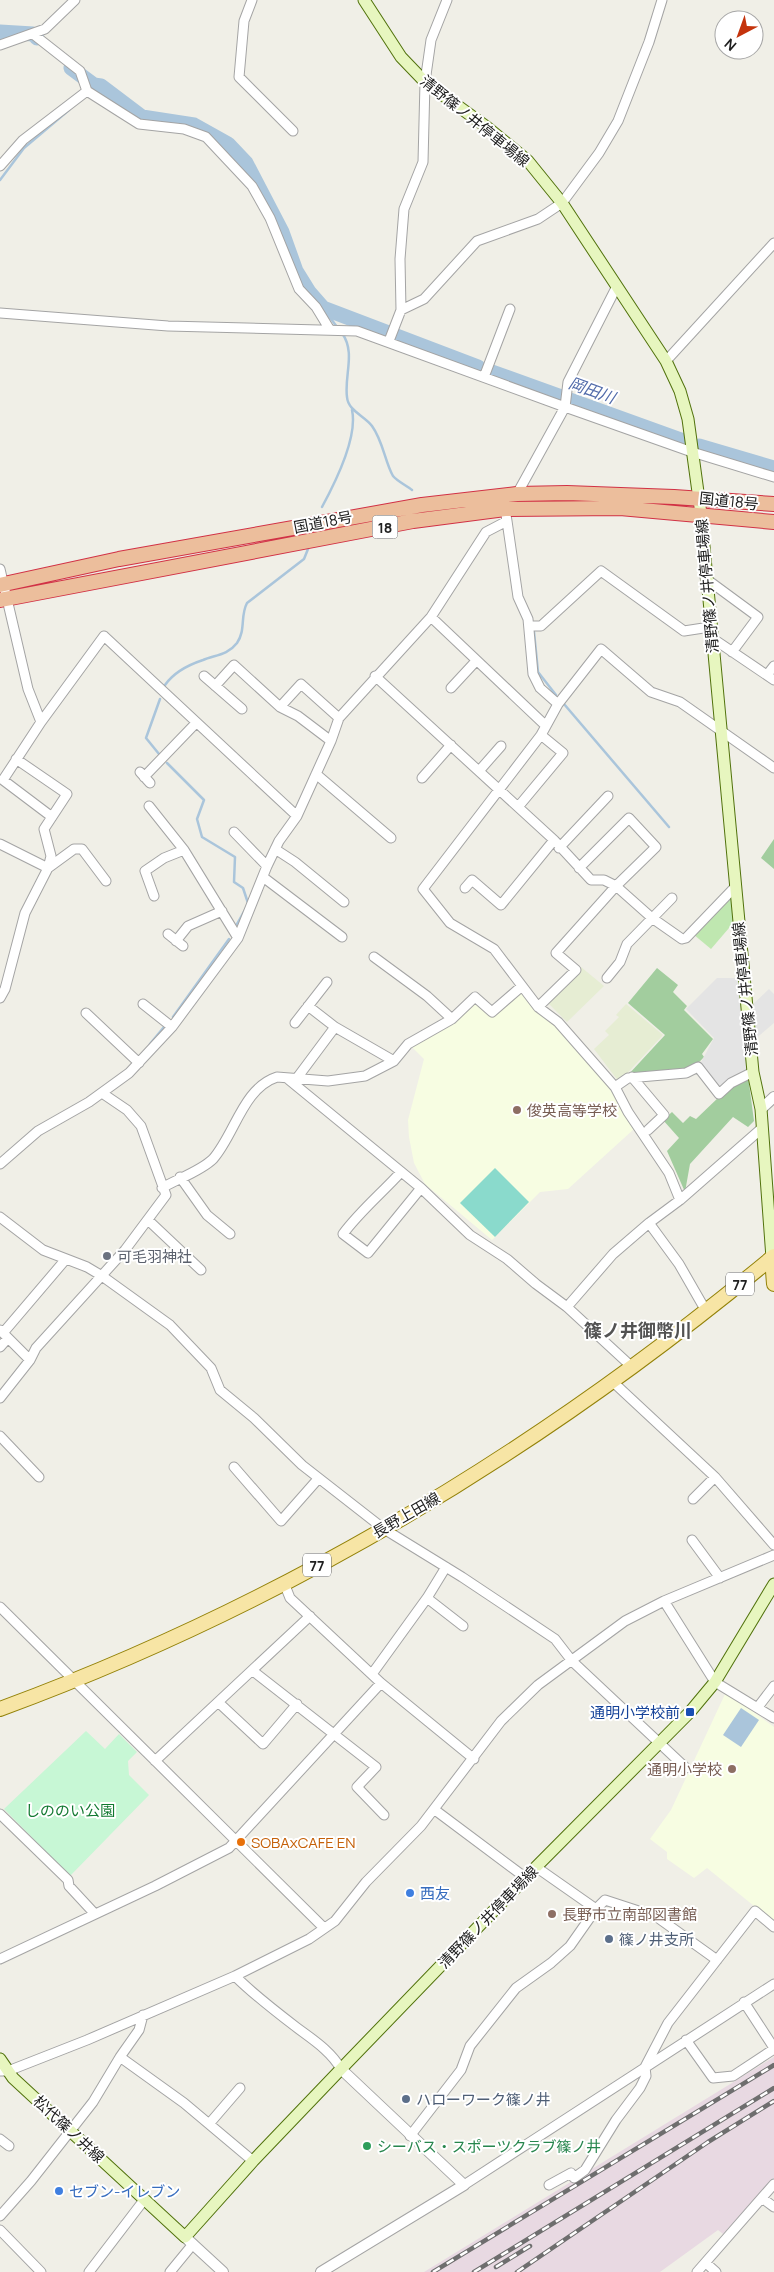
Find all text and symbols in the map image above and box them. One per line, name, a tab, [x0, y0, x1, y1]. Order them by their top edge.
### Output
north arrow	[714, 10, 764, 60]
text: N	[720, 35, 740, 56]
street label: 清野篠ノ井停車場線	[416, 70, 534, 172]
water label: 岡田川	[566, 371, 620, 409]
street label: 国道18号	[698, 487, 760, 515]
street label: 国道18号	[292, 506, 354, 538]
road number: 18	[372, 516, 398, 538]
street label: 清野篠ノ井停車場線	[691, 518, 723, 654]
street label: 清野篠ノ井停車場線	[728, 921, 762, 1057]
place label: 俊英高等学校	[527, 1100, 617, 1121]
marker: 俊英高等学校	[511, 1104, 523, 1116]
place label: 可毛羽神社	[117, 1246, 192, 1267]
marker: 可毛羽神社	[101, 1250, 113, 1262]
road number: 77	[726, 1272, 754, 1296]
district label: 篠ノ井御幣川	[584, 1318, 692, 1342]
street label: 長野上田線	[368, 1487, 444, 1543]
road number: 77	[303, 1554, 331, 1576]
place label: 通明小学校前	[590, 1702, 680, 1723]
marker: 通明小学校前	[684, 1706, 696, 1718]
place label: 通明小学校	[647, 1759, 722, 1780]
marker: 通明小学校	[726, 1763, 738, 1775]
park label: しののい公園	[25, 1800, 115, 1821]
place label: SOBAxCAFE EN	[251, 1832, 356, 1853]
marker: SOBAxCAFE EN	[235, 1836, 247, 1848]
street label: 清野篠ノ井停車場線	[434, 1861, 542, 1973]
place label: 西友	[420, 1883, 450, 1904]
marker: 西友	[404, 1887, 416, 1899]
place label: 長野市立南部図書館	[562, 1904, 697, 1925]
marker: 長野市立南部図書館	[546, 1908, 558, 1920]
place label: 篠ノ井支所	[619, 1929, 694, 1950]
marker: 篠ノ井支所	[603, 1933, 615, 1945]
place label: ハローワーク篠ノ井	[416, 2089, 551, 2110]
street label: 松代篠ノ井線	[29, 2091, 109, 2167]
marker: ハローワーク篠ノ井	[400, 2093, 412, 2105]
place label: シーバス・スポーツクラブ篠ノ井	[377, 2136, 602, 2157]
marker: シーバス・スポーツクラブ篠ノ井	[361, 2140, 373, 2152]
place label: セブン-イレブン	[69, 2181, 180, 2202]
marker: セブン-イレブン	[53, 2185, 65, 2197]

